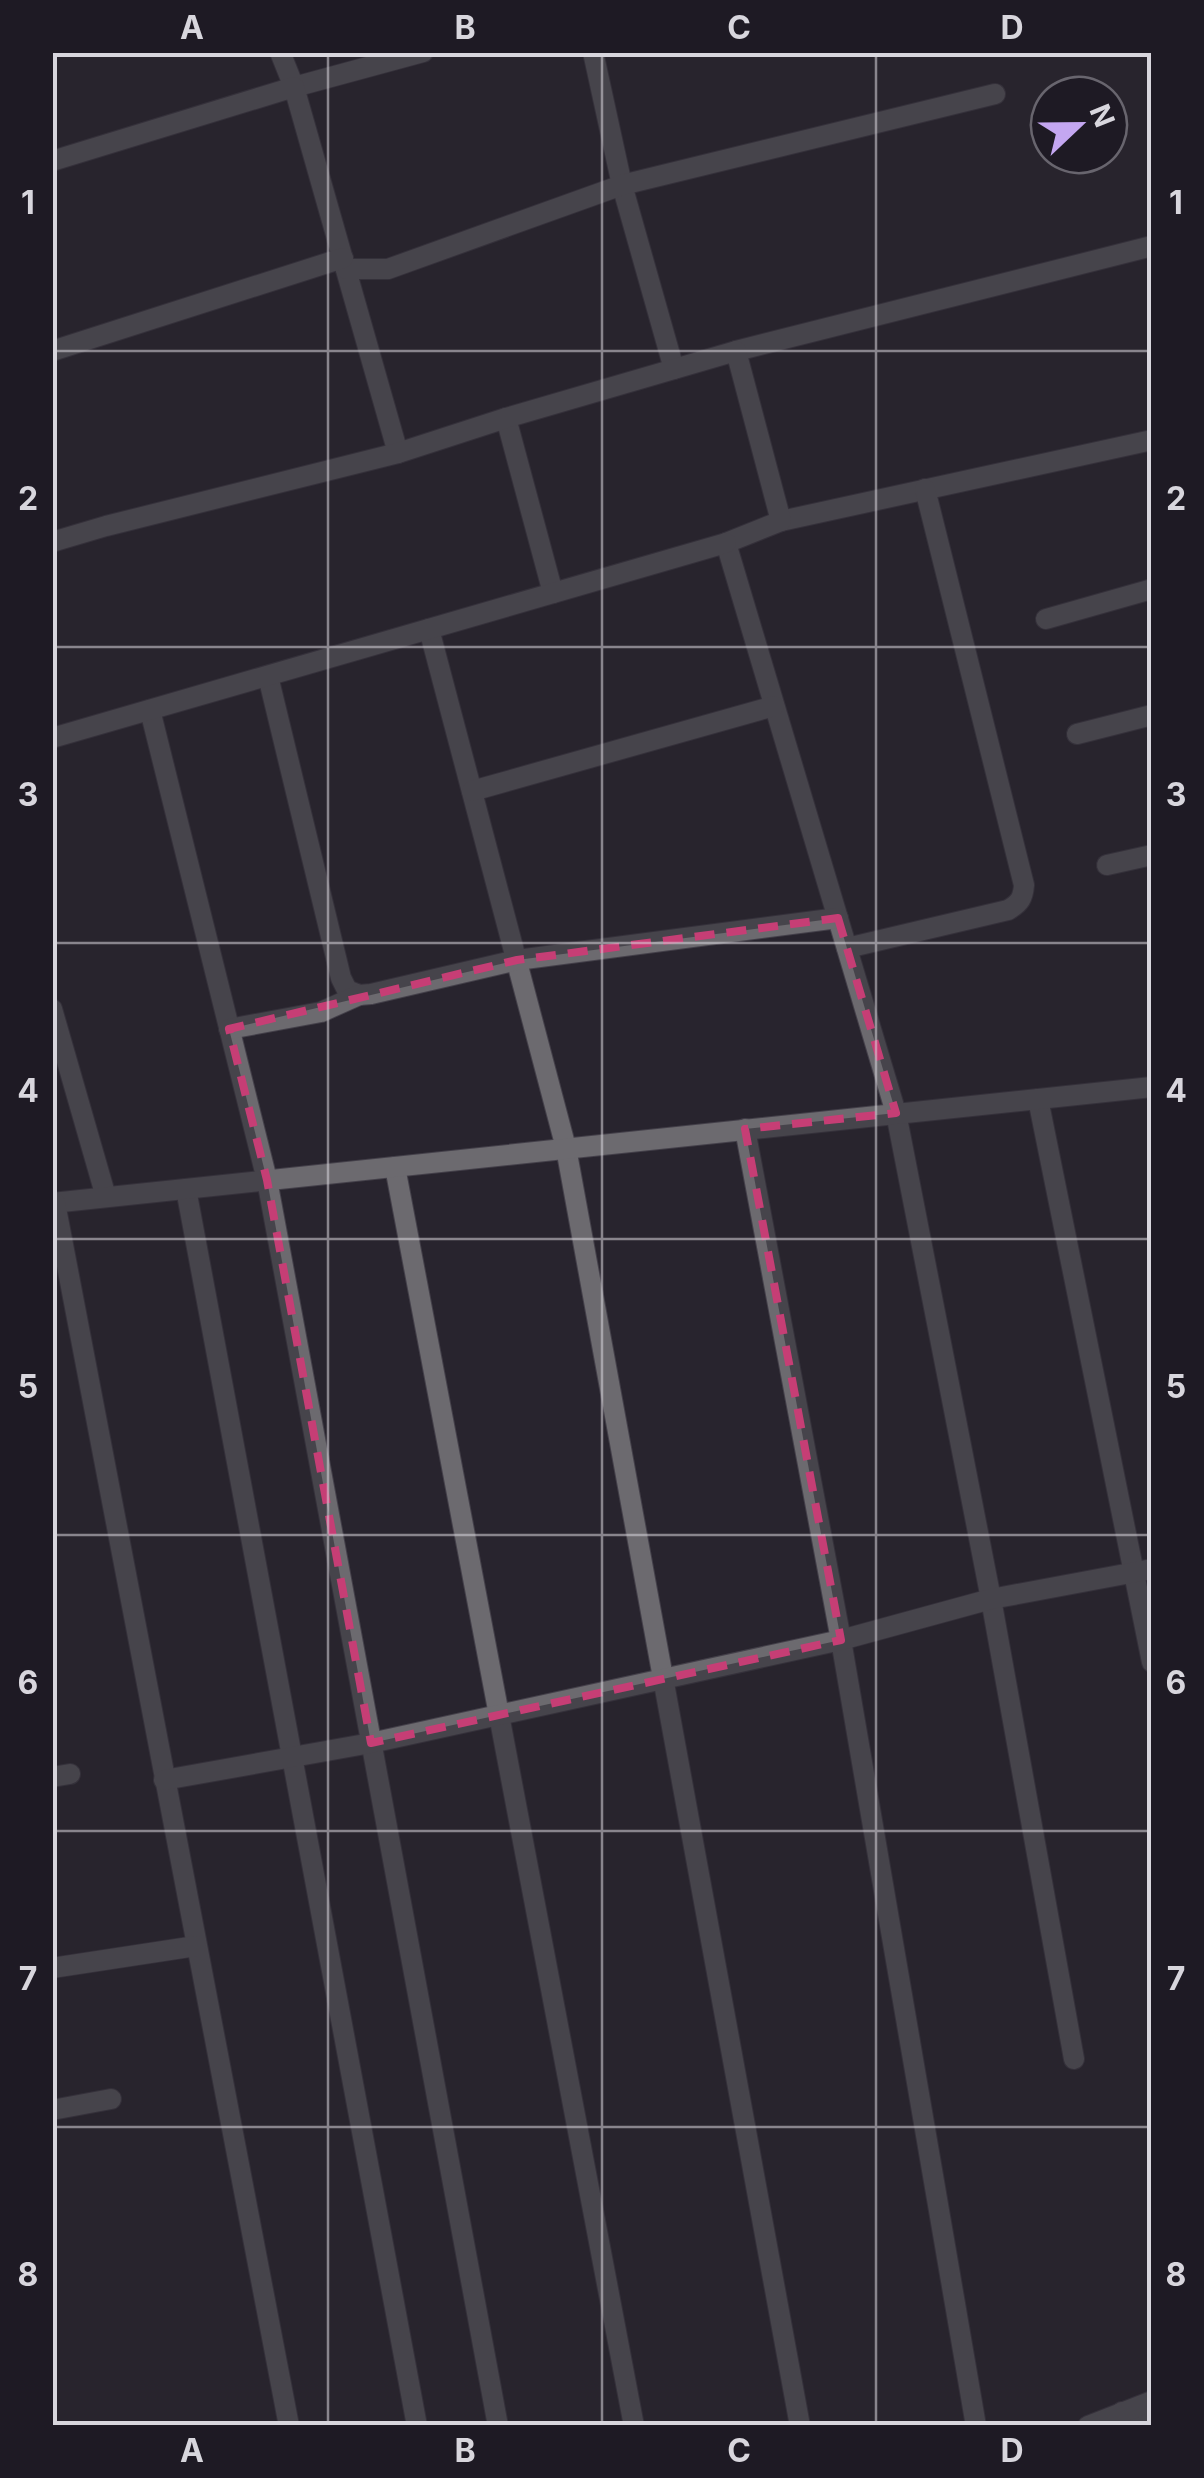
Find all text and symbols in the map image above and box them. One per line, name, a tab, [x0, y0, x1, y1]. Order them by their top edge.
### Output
text: A	[180, 8, 204, 47]
text: B	[454, 8, 476, 47]
text: C	[727, 8, 751, 47]
text: D	[1000, 8, 1024, 47]
north arrow	[1029, 75, 1129, 175]
text: N	[1082, 99, 1122, 132]
text: 1	[21, 183, 35, 222]
text: 1	[1169, 183, 1183, 222]
text: 2	[18, 479, 38, 518]
text: 2	[1166, 479, 1186, 518]
text: 3	[18, 775, 38, 814]
text: 3	[1166, 775, 1186, 814]
text: 4	[17, 1071, 39, 1110]
text: 4	[1165, 1071, 1187, 1110]
text: 5	[18, 1367, 38, 1406]
text: 5	[1166, 1367, 1186, 1406]
text: 6	[18, 1663, 38, 1702]
text: 6	[1166, 1663, 1186, 1702]
text: 7	[19, 1959, 37, 1998]
text: 7	[1167, 1959, 1185, 1998]
text: 8	[18, 2255, 38, 2294]
text: 8	[1166, 2255, 1186, 2294]
text: A	[180, 2431, 204, 2470]
text: B	[454, 2431, 476, 2470]
text: C	[727, 2431, 751, 2470]
text: D	[1000, 2431, 1024, 2470]

